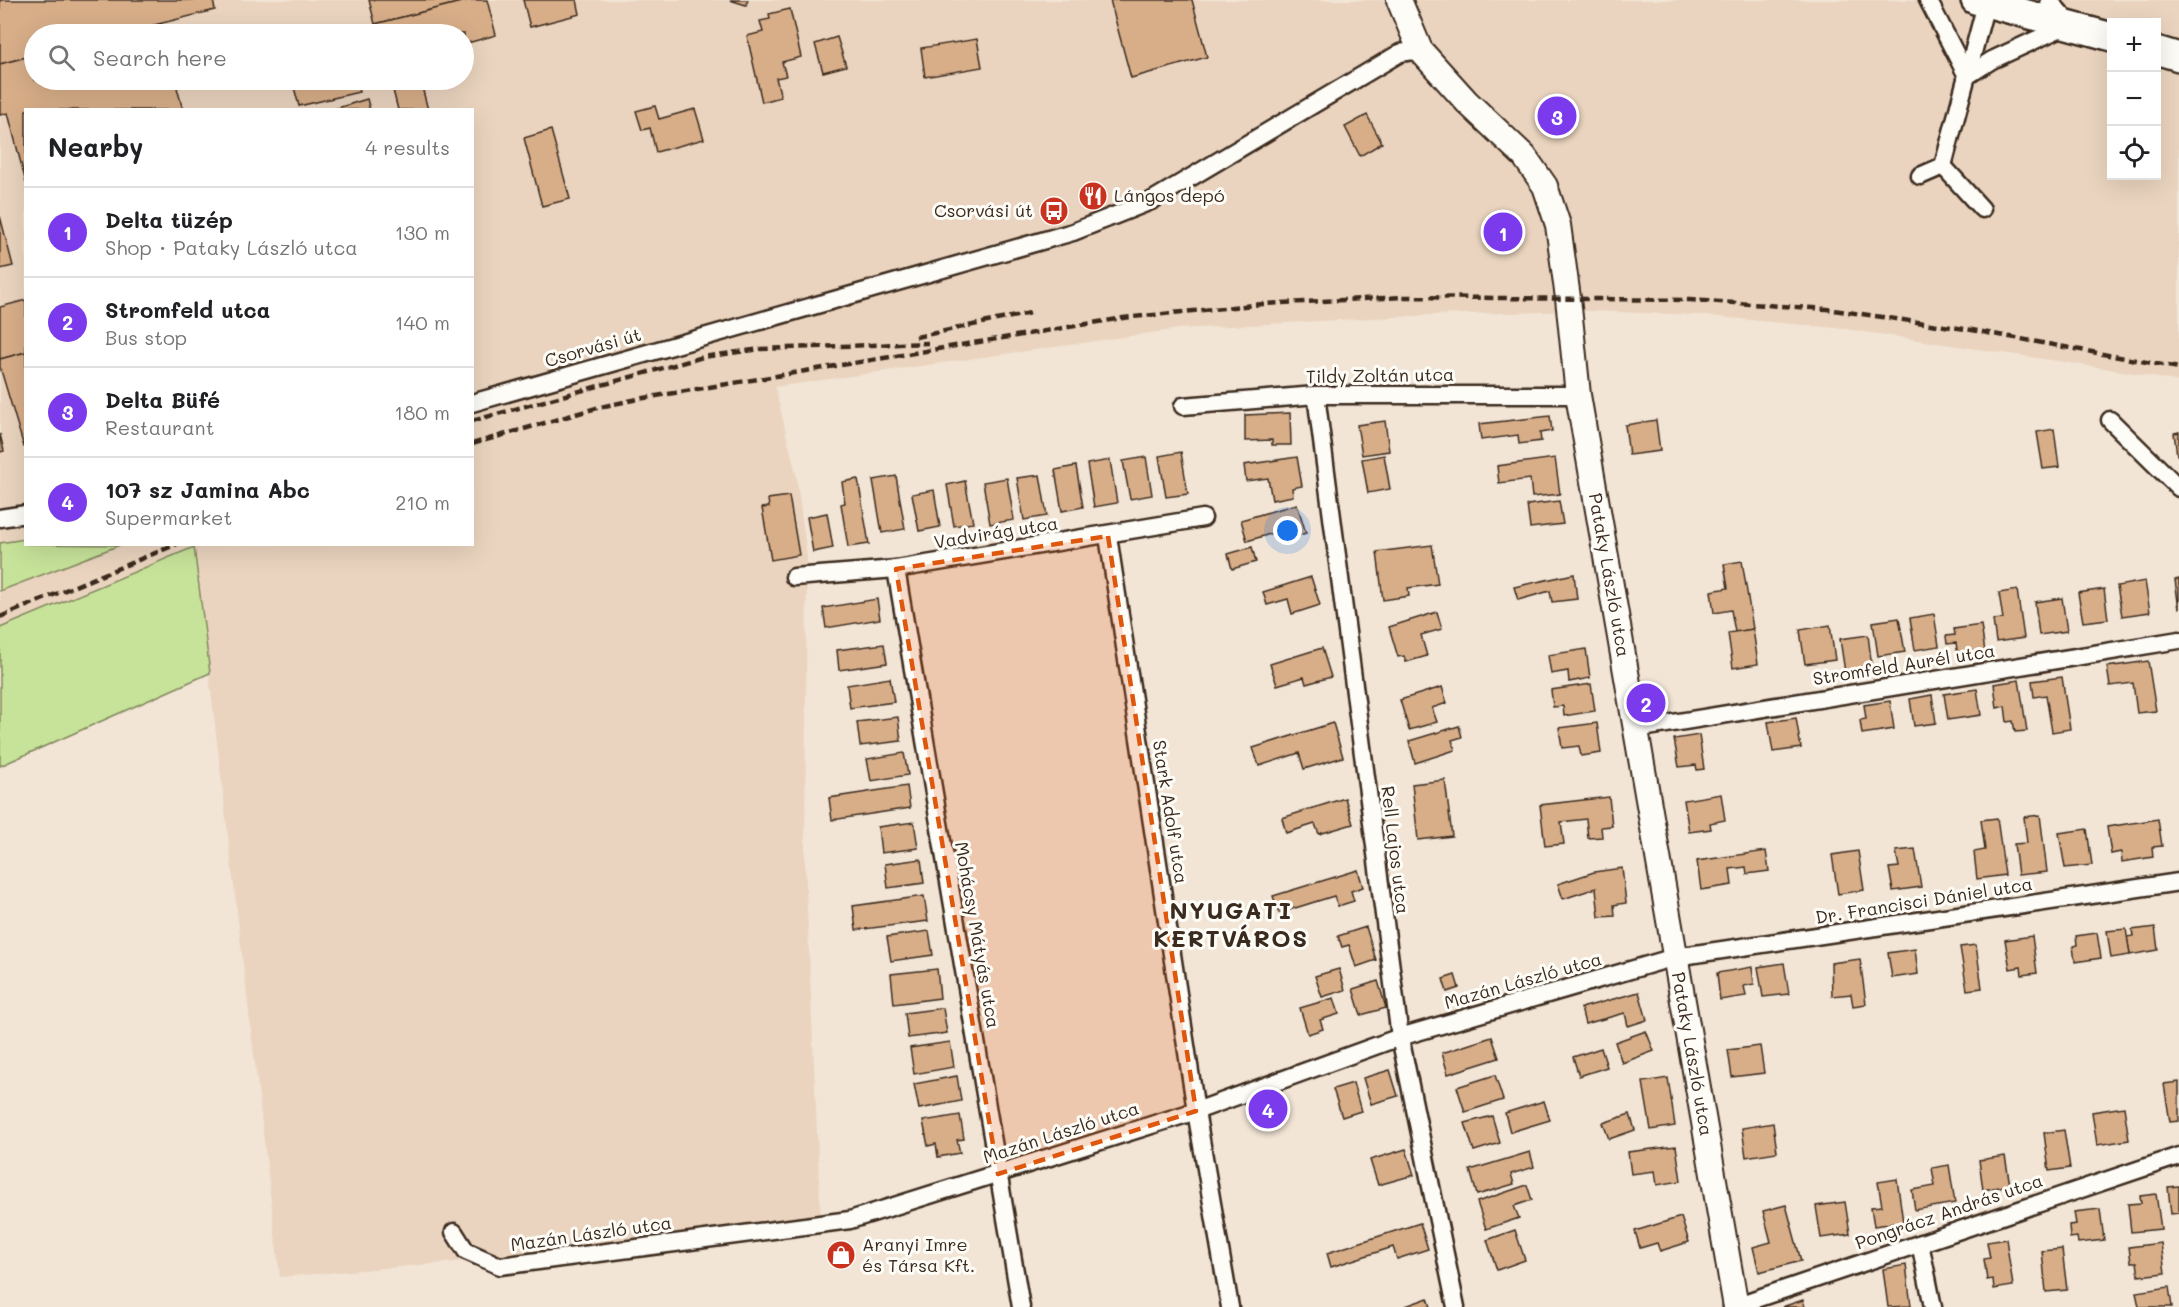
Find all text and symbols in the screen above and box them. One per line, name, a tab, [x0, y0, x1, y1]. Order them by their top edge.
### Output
map controls	[2107, 18, 2161, 180]
button: +	[2107, 18, 2161, 72]
search box	[24, 24, 474, 90]
icon: search	[45, 41, 78, 74]
text: Search here	[93, 43, 227, 72]
button: −	[2107, 72, 2161, 126]
pin: 3	[1538, 94, 1576, 138]
button: locate	[2107, 126, 2161, 180]
text: Nearby	[48, 130, 143, 164]
text: 4 results	[365, 134, 450, 160]
restaurant icon: Lángos depó	[1077, 180, 1109, 212]
place label: Lángos depó	[1114, 183, 1225, 207]
bus stop icon: Csorvási út	[1038, 195, 1070, 227]
place label: Csorvási út	[934, 198, 1033, 222]
text: Delta tüzép	[105, 205, 233, 234]
pin: 1	[1484, 210, 1522, 254]
text: 1	[63, 219, 72, 245]
text: 130 m	[395, 219, 450, 245]
text: Shop · Pataky László utca	[105, 234, 358, 260]
text: Stromfeld utca	[105, 295, 270, 324]
text: 2	[62, 309, 73, 335]
text: 140 m	[395, 309, 450, 335]
street label: Csorvási út	[542, 322, 644, 372]
text: Bus stop	[105, 324, 187, 350]
street label: Tildy Zoltán utca	[1306, 362, 1454, 388]
text: Delta Büfé	[105, 385, 220, 414]
text: 3	[62, 399, 74, 425]
text: 180 m	[394, 399, 450, 425]
text: Restaurant	[105, 414, 215, 440]
text: 107 sz Jamina Abc	[105, 475, 310, 504]
text: 4	[61, 489, 74, 515]
text: 210 m	[395, 489, 450, 515]
street label: Pataky László utca	[1584, 491, 1636, 659]
text: Supermarket	[105, 504, 232, 530]
street label: Vadvirág utca	[932, 510, 1060, 554]
your location	[1273, 516, 1302, 545]
street label: Stromfeld Aurél utca	[1811, 638, 1997, 690]
pin: 2	[1626, 680, 1666, 726]
street label: Stark Adolf utca	[1148, 738, 1194, 885]
street label: Rell Lajos utca	[1376, 784, 1416, 915]
street label: Mohácsy Mátyás utca	[950, 840, 1006, 1030]
street label: Dr. Francisci Dániel utca	[1814, 871, 2034, 929]
district label: NYUGATI KERTVÁROS	[1153, 894, 1309, 953]
street label: Mazán László utca	[1441, 946, 1604, 1014]
street label: Pataky László utca	[1667, 970, 1719, 1138]
pin: 4	[1248, 1086, 1288, 1132]
street label: Mazán László utca	[980, 1096, 1142, 1169]
street label: Pongrácz András utca	[1852, 1168, 2046, 1254]
street label: Mazán László utca	[509, 1210, 673, 1256]
place label: Aranyi Imre és Társa Kft.	[862, 1232, 975, 1277]
shop icon: Aranyi Imre és Társa Kft.	[825, 1239, 857, 1271]

